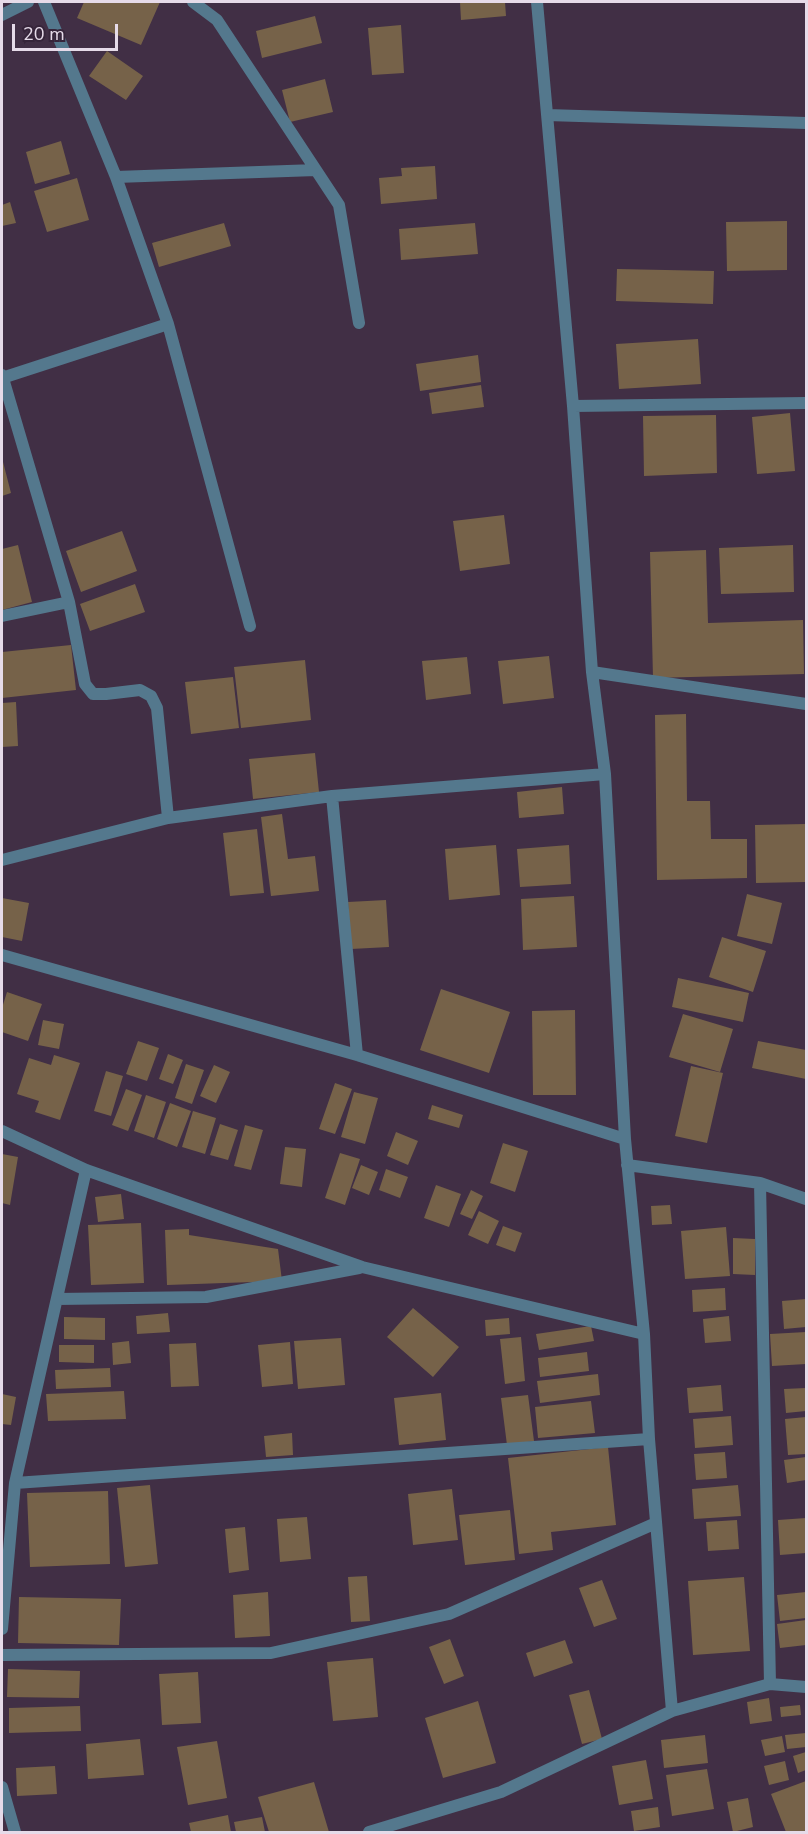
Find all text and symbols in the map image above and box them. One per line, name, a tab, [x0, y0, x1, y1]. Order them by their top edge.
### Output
scale bar	[15, 12, 122, 50]
text: 20 m	[23, 22, 65, 46]

